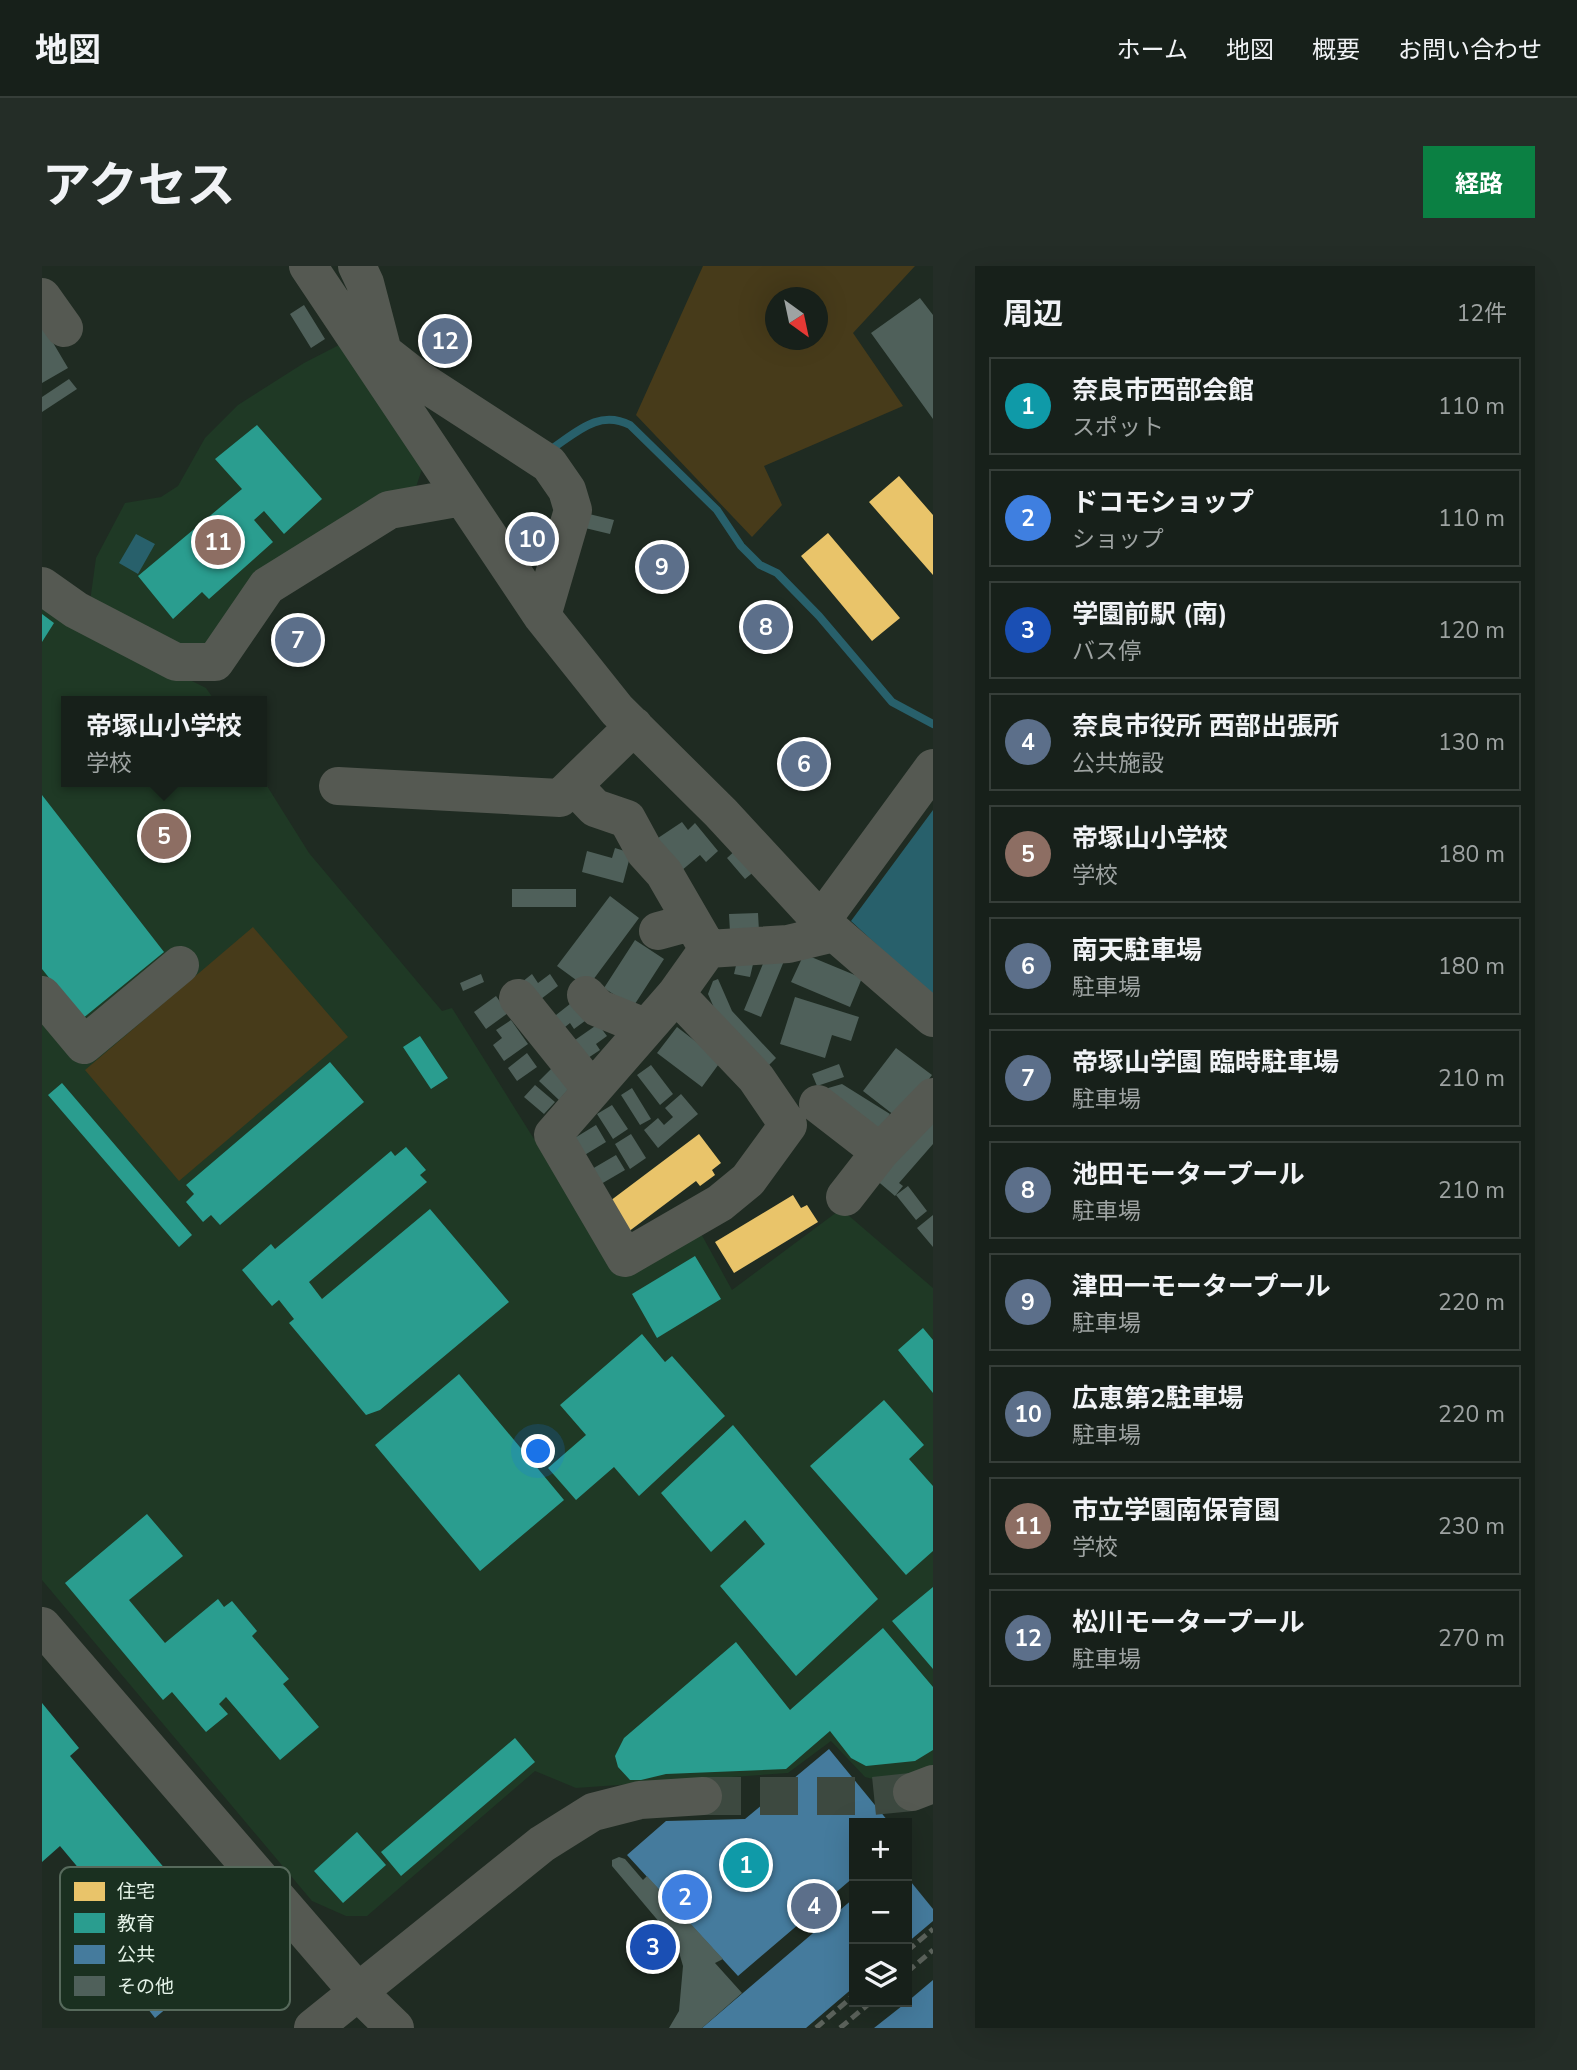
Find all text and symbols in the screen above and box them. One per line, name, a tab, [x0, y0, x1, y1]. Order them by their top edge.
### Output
text: 地図	[35, 28, 101, 73]
text: ホーム	[1117, 34, 1188, 66]
text: 地図	[1226, 34, 1274, 66]
text: 概要	[1312, 34, 1360, 66]
text: お問い合わせ	[1398, 34, 1542, 66]
button: 経路	[1423, 146, 1535, 218]
text: アクセス	[42, 152, 236, 219]
north arrow	[765, 287, 828, 350]
text: 周辺	[1003, 294, 1063, 335]
text: 12件	[1456, 298, 1507, 329]
pin: 12	[422, 315, 468, 367]
text: 奈良市西部会館	[1072, 373, 1254, 408]
text: 1	[1021, 391, 1035, 422]
text: 110 m	[1438, 391, 1505, 422]
text: スポット	[1072, 412, 1164, 443]
text: ドコモショップ	[1072, 485, 1254, 520]
text: 2	[1021, 503, 1035, 534]
text: 110 m	[1438, 503, 1505, 534]
pin: 10	[509, 513, 555, 565]
pin: 11	[195, 516, 241, 568]
text: ショップ	[1072, 524, 1164, 555]
pin: 9	[639, 541, 685, 593]
text: 学園前駅 (南)	[1072, 597, 1228, 632]
pin: 8	[743, 601, 789, 653]
pin: 7	[275, 614, 321, 666]
text: 3	[1021, 615, 1035, 646]
text: 120 m	[1438, 615, 1505, 646]
text: バス停	[1072, 636, 1141, 667]
popup	[61, 696, 267, 787]
text: 帝塚山小学校	[86, 709, 242, 744]
text: 奈良市役所 西部出張所	[1072, 709, 1339, 744]
text: 4	[1021, 727, 1035, 758]
text: 130 m	[1438, 727, 1505, 758]
pin: 6	[781, 738, 827, 790]
text: 学校	[86, 748, 132, 779]
text: 公共施設	[1072, 748, 1164, 779]
pin: 5	[141, 810, 187, 862]
text: 帝塚山小学校	[1072, 821, 1228, 856]
text: 5	[1021, 839, 1035, 870]
text: 180 m	[1438, 839, 1505, 870]
text: 学校	[1072, 860, 1118, 891]
text: 南天駐車場	[1072, 933, 1202, 968]
text: 6	[1021, 951, 1035, 982]
text: 180 m	[1438, 951, 1505, 982]
text: 駐車場	[1072, 972, 1141, 1003]
text: 帝塚山学園 臨時駐車場	[1072, 1045, 1339, 1080]
text: 7	[1021, 1063, 1035, 1094]
text: 210 m	[1438, 1063, 1505, 1094]
text: 駐車場	[1072, 1084, 1141, 1115]
text: 池田モータープール	[1072, 1157, 1304, 1192]
text: 8	[1021, 1175, 1035, 1206]
text: 210 m	[1438, 1175, 1505, 1206]
text: 駐車場	[1072, 1196, 1141, 1227]
text: 津田一モータープール	[1072, 1269, 1330, 1304]
text: 9	[1021, 1287, 1035, 1318]
text: 220 m	[1438, 1287, 1505, 1318]
text: 駐車場	[1072, 1308, 1141, 1339]
text: 広恵第2駐車場	[1072, 1381, 1244, 1416]
text: 10	[1014, 1399, 1042, 1430]
text: 220 m	[1438, 1399, 1505, 1430]
text: 駐車場	[1072, 1420, 1141, 1451]
your location	[521, 1434, 555, 1468]
text: 市立学園南保育園	[1072, 1493, 1280, 1528]
text: 11	[1014, 1511, 1042, 1542]
text: 230 m	[1438, 1511, 1505, 1542]
text: 学校	[1072, 1532, 1118, 1563]
text: 松川モータープール	[1072, 1605, 1304, 1640]
text: 12	[1014, 1623, 1042, 1654]
text: 270 m	[1438, 1623, 1505, 1654]
text: 駐車場	[1072, 1644, 1141, 1675]
map controls	[849, 1818, 912, 2007]
button: +	[849, 1818, 912, 1881]
pin: 1	[723, 1839, 769, 1891]
legend	[60, 1867, 290, 2010]
pin: 2	[662, 1871, 708, 1923]
text: 住宅	[117, 1879, 155, 1905]
pin: 4	[791, 1880, 837, 1932]
button: −	[849, 1881, 912, 1944]
text: 教育	[117, 1911, 155, 1937]
pin: 3	[630, 1921, 676, 1973]
text: 公共	[117, 1942, 155, 1968]
button: layers	[849, 1944, 912, 2007]
text: その他	[117, 1974, 174, 2000]

